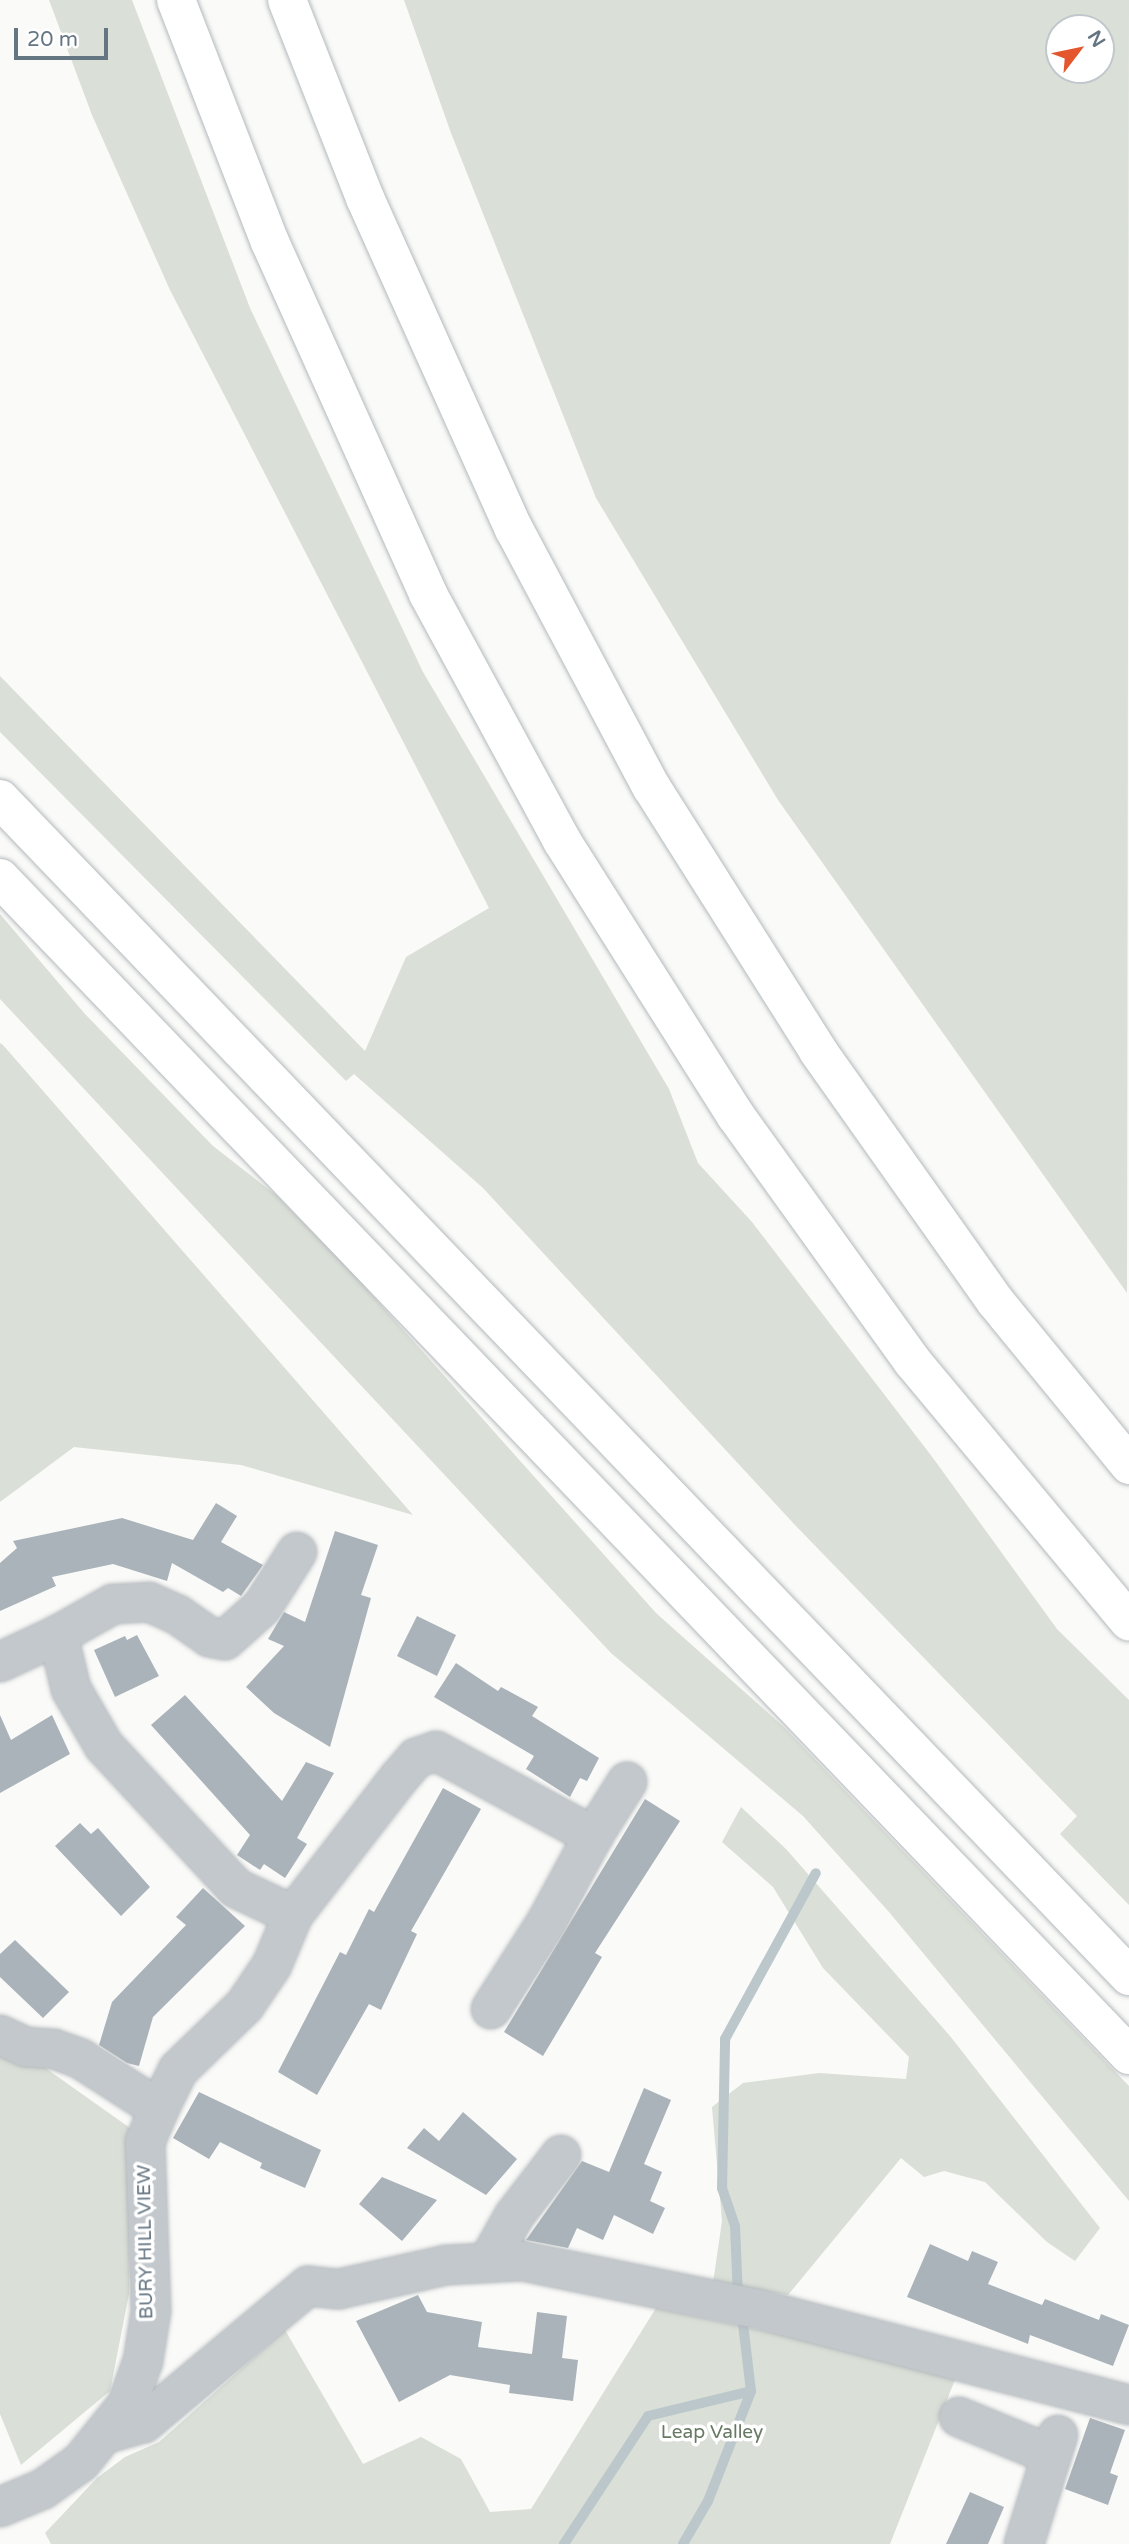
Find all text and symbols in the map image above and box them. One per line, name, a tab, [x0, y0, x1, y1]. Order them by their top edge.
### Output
scale bar	[18, 14, 112, 58]
north arrow	[1045, 14, 1115, 84]
text: 20 m	[27, 27, 78, 52]
text: N	[1083, 27, 1109, 51]
street label: BURY HILL VIEW	[133, 2164, 159, 2320]
park label: Leap Valley	[661, 2422, 763, 2444]

